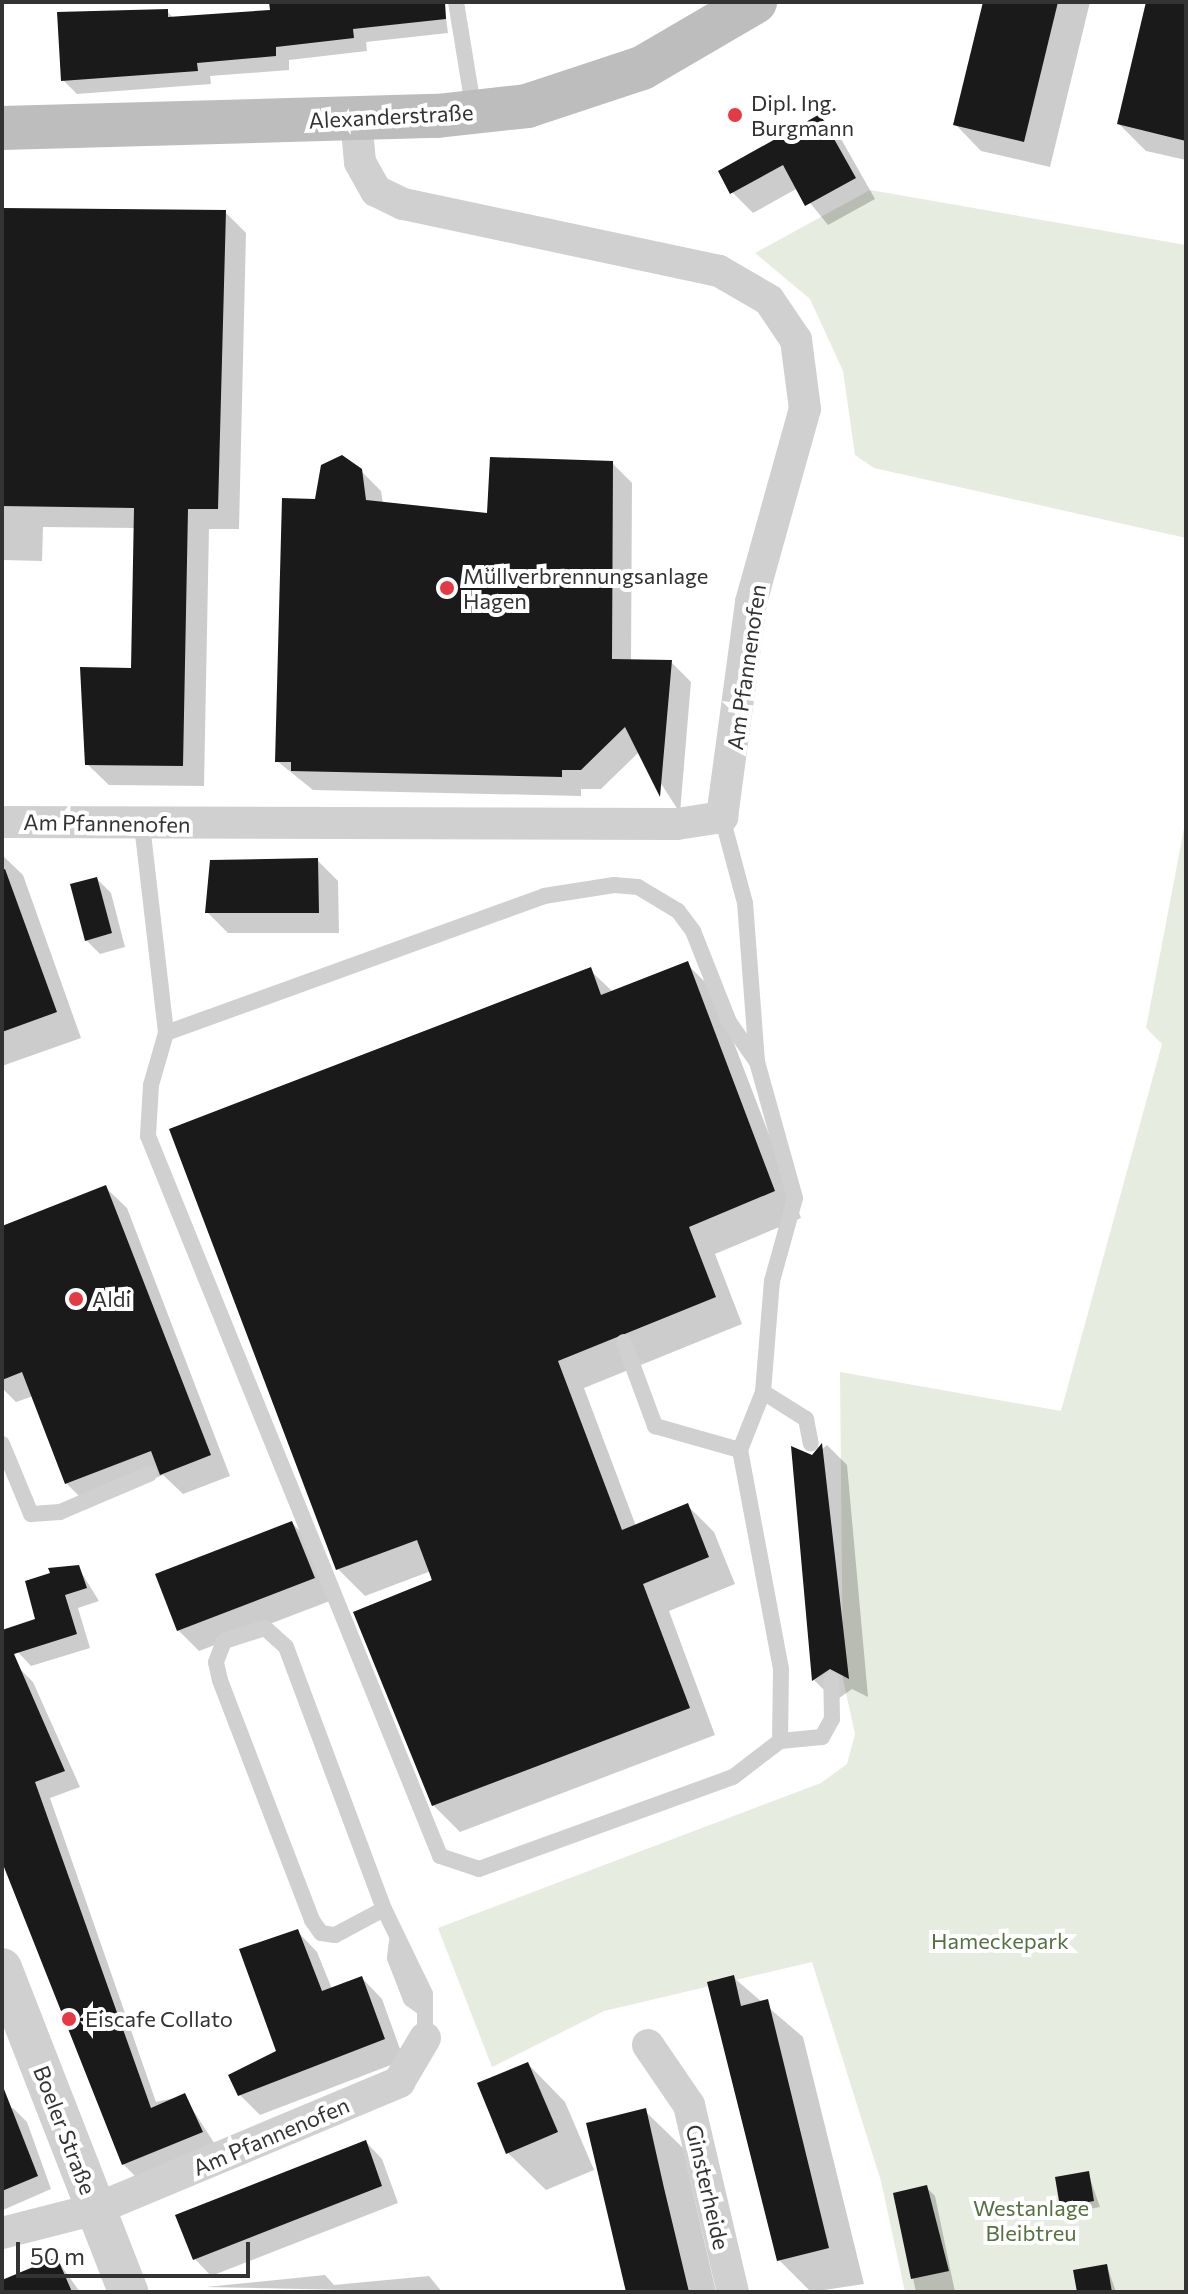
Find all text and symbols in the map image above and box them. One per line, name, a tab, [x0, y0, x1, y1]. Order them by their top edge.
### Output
place label: Dipl. Ing. Burgmann	[751, 89, 854, 140]
street label: Alexanderstraße	[308, 99, 474, 133]
marker: Dipl. Ing. Burgmann	[726, 106, 744, 124]
place label: Müllverbrennungsanlage Hagen	[463, 562, 708, 614]
marker: Müllverbrennungsanlage Hagen	[438, 579, 456, 597]
street label: Am Pfannenofen	[721, 582, 771, 752]
street label: Am Pfannenofen	[23, 808, 191, 838]
place label: Aldi	[92, 1286, 131, 1312]
marker: Aldi	[67, 1290, 85, 1308]
park label: Hameckepark	[931, 1928, 1069, 1954]
place label: Eiscafe Collato	[85, 2006, 233, 2032]
marker: Eiscafe Collato	[60, 2010, 78, 2028]
street label: Boeler Straße	[28, 2062, 102, 2198]
street label: Am Pfannenofen	[189, 2091, 353, 2181]
street label: Ginsterheide	[681, 2122, 735, 2252]
park label: Westanlage Bleibtreu	[973, 2194, 1089, 2246]
scale bar	[20, 2226, 254, 2276]
text: 50 m	[30, 2241, 85, 2270]

